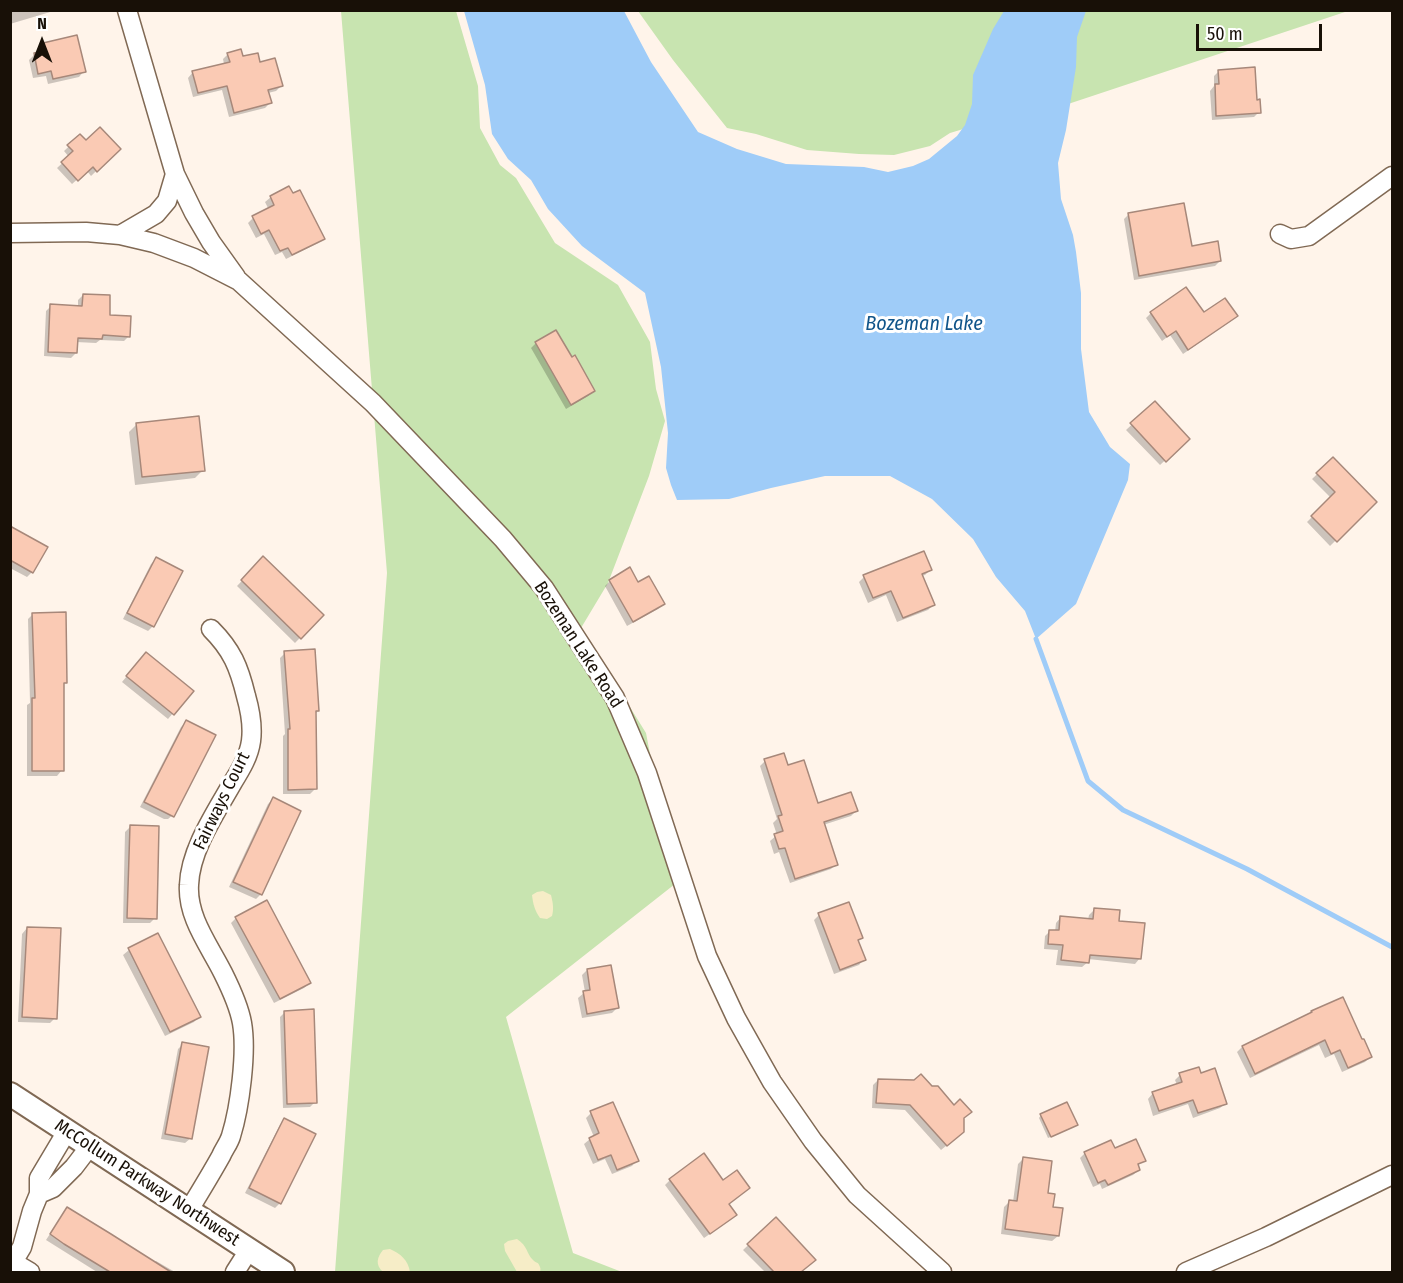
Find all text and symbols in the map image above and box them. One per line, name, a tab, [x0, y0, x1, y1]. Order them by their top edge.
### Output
north arrow	[12, 12, 72, 72]
scale bar	[1199, 12, 1325, 50]
text: N	[37, 14, 47, 33]
text: 50 m	[1207, 23, 1243, 45]
water label: Bozeman Lake	[865, 312, 983, 336]
street label: Bozeman Lake Road	[529, 578, 627, 712]
street label: Fairways Court	[189, 749, 255, 853]
street label: McCollum Parkway Northwest	[50, 1115, 244, 1251]

